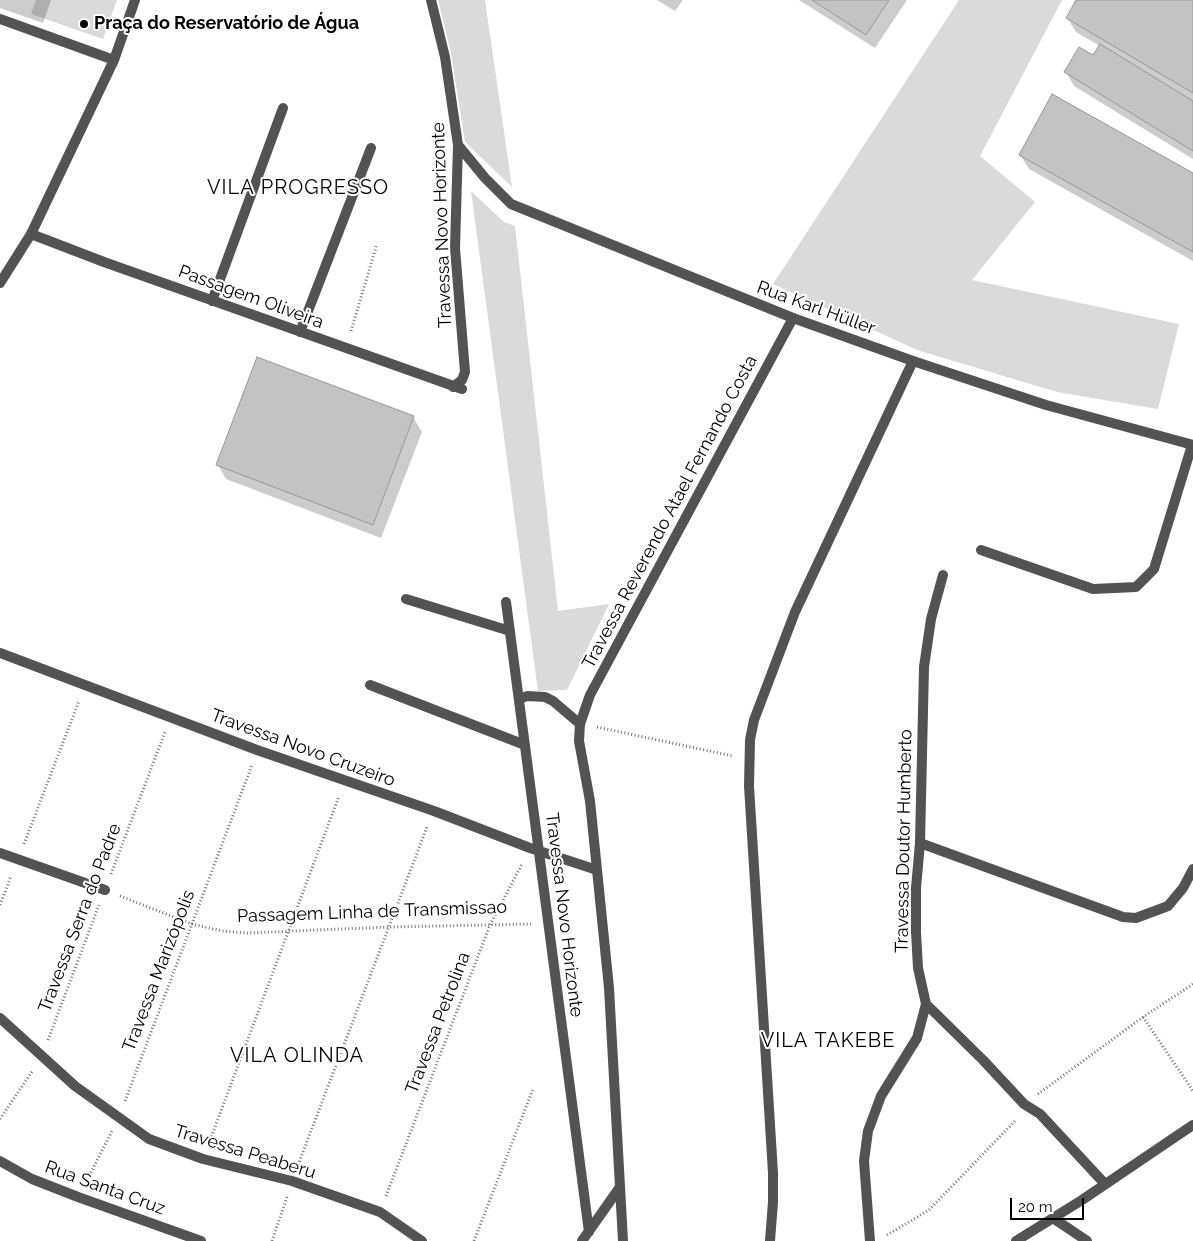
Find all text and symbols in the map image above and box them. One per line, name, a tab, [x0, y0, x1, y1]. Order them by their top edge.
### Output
place label: Praça do Reservatório de Água	[94, 13, 359, 35]
marker: Praça do Reservatório de Água	[78, 18, 90, 30]
street label: Travessa Novo Horizonte	[428, 122, 456, 328]
district label: VILA PROGRESSO	[205, 176, 391, 200]
street label: Passagem Oliveira	[175, 261, 327, 333]
street label: Rua Karl Hüller	[754, 277, 878, 339]
street label: Travessa Reverendo Atael Fernando Costa	[578, 352, 762, 672]
street label: Travessa Novo Cruzeiro	[208, 705, 398, 791]
street label: Travessa Doutor Humberto	[891, 729, 917, 953]
street label: Travessa Novo Horizonte	[541, 812, 587, 1018]
street label: Travessa Serra do Padre	[34, 821, 126, 1015]
street label: Travessa Marizópolis	[118, 887, 200, 1055]
street label: Passagem Linha de Transmissao	[237, 896, 507, 928]
street label: Travessa Petrolina	[401, 949, 475, 1097]
district label: VILA TAKEBE	[759, 1029, 897, 1053]
district label: VILA OLINDA	[229, 1044, 365, 1068]
street label: Travessa Peaberu	[172, 1120, 318, 1184]
street label: Rua Santa Cruz	[42, 1156, 168, 1220]
scale bar	[1013, 1188, 1087, 1220]
text: 20 m	[1018, 1198, 1053, 1216]

